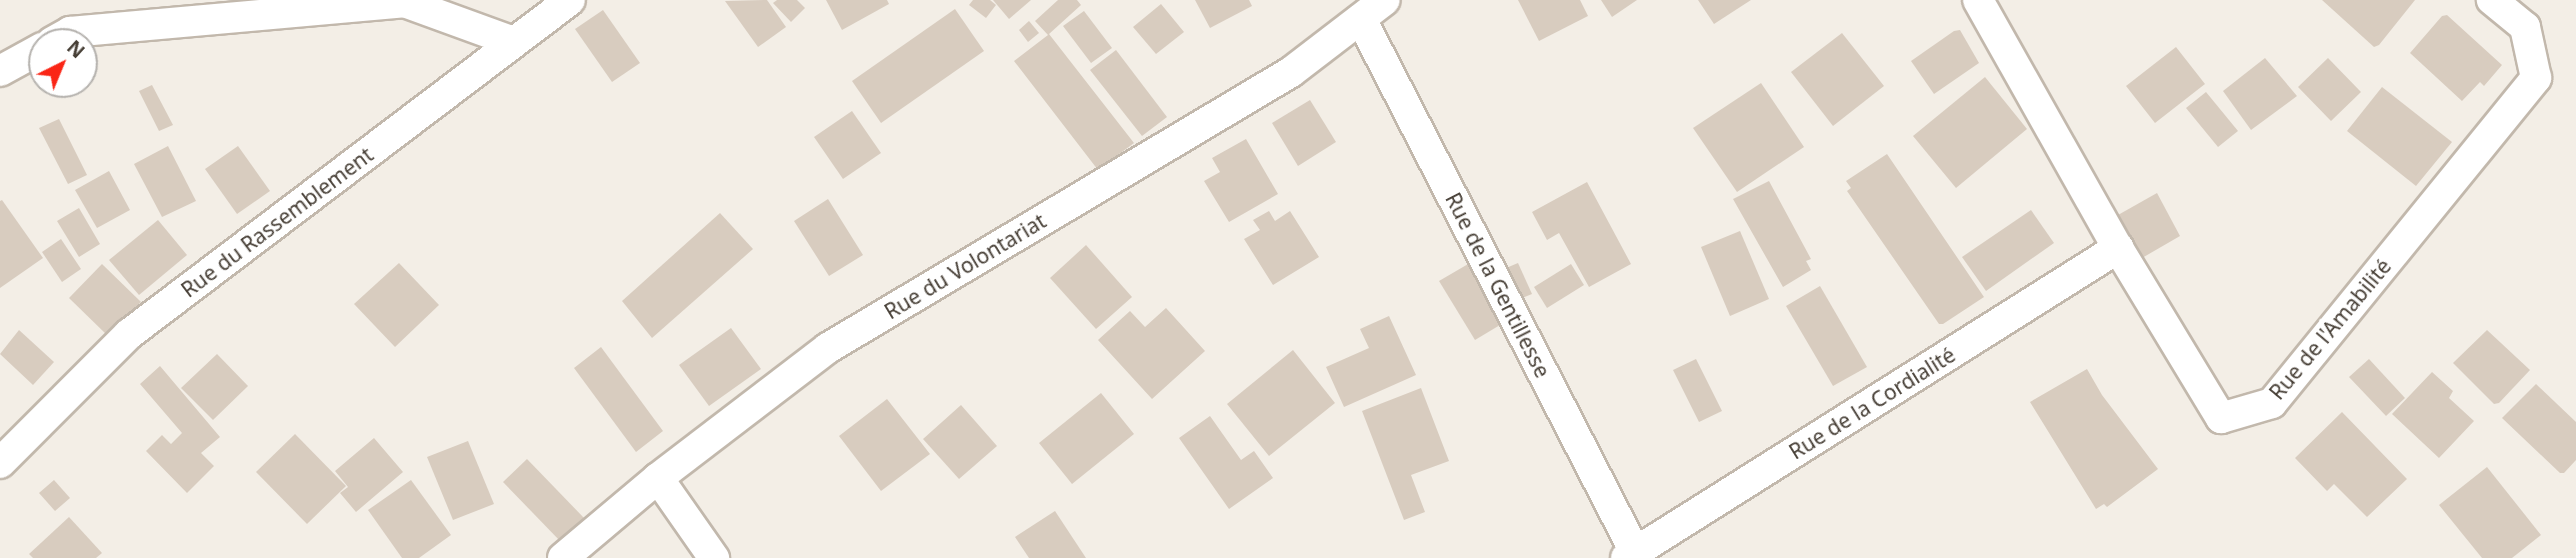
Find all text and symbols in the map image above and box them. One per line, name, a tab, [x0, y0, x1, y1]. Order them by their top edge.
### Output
north arrow	[28, 28, 98, 98]
text: N	[61, 34, 90, 64]
street label: Rue du Rassemblement	[176, 142, 378, 302]
street label: Rue de la Gentillesse	[1440, 188, 1556, 382]
street label: Rue du Volontariat	[880, 208, 1050, 324]
street label: Rue de l'Amabilité	[2264, 254, 2396, 404]
street label: Rue de la Cordialité	[1784, 342, 1960, 464]

